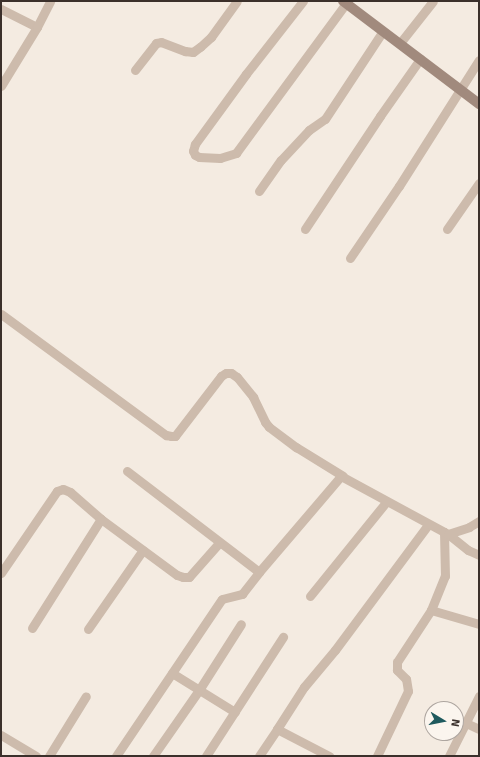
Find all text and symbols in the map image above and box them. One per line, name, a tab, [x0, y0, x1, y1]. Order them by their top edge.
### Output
north arrow	[424, 701, 464, 741]
text: N	[448, 718, 462, 728]

